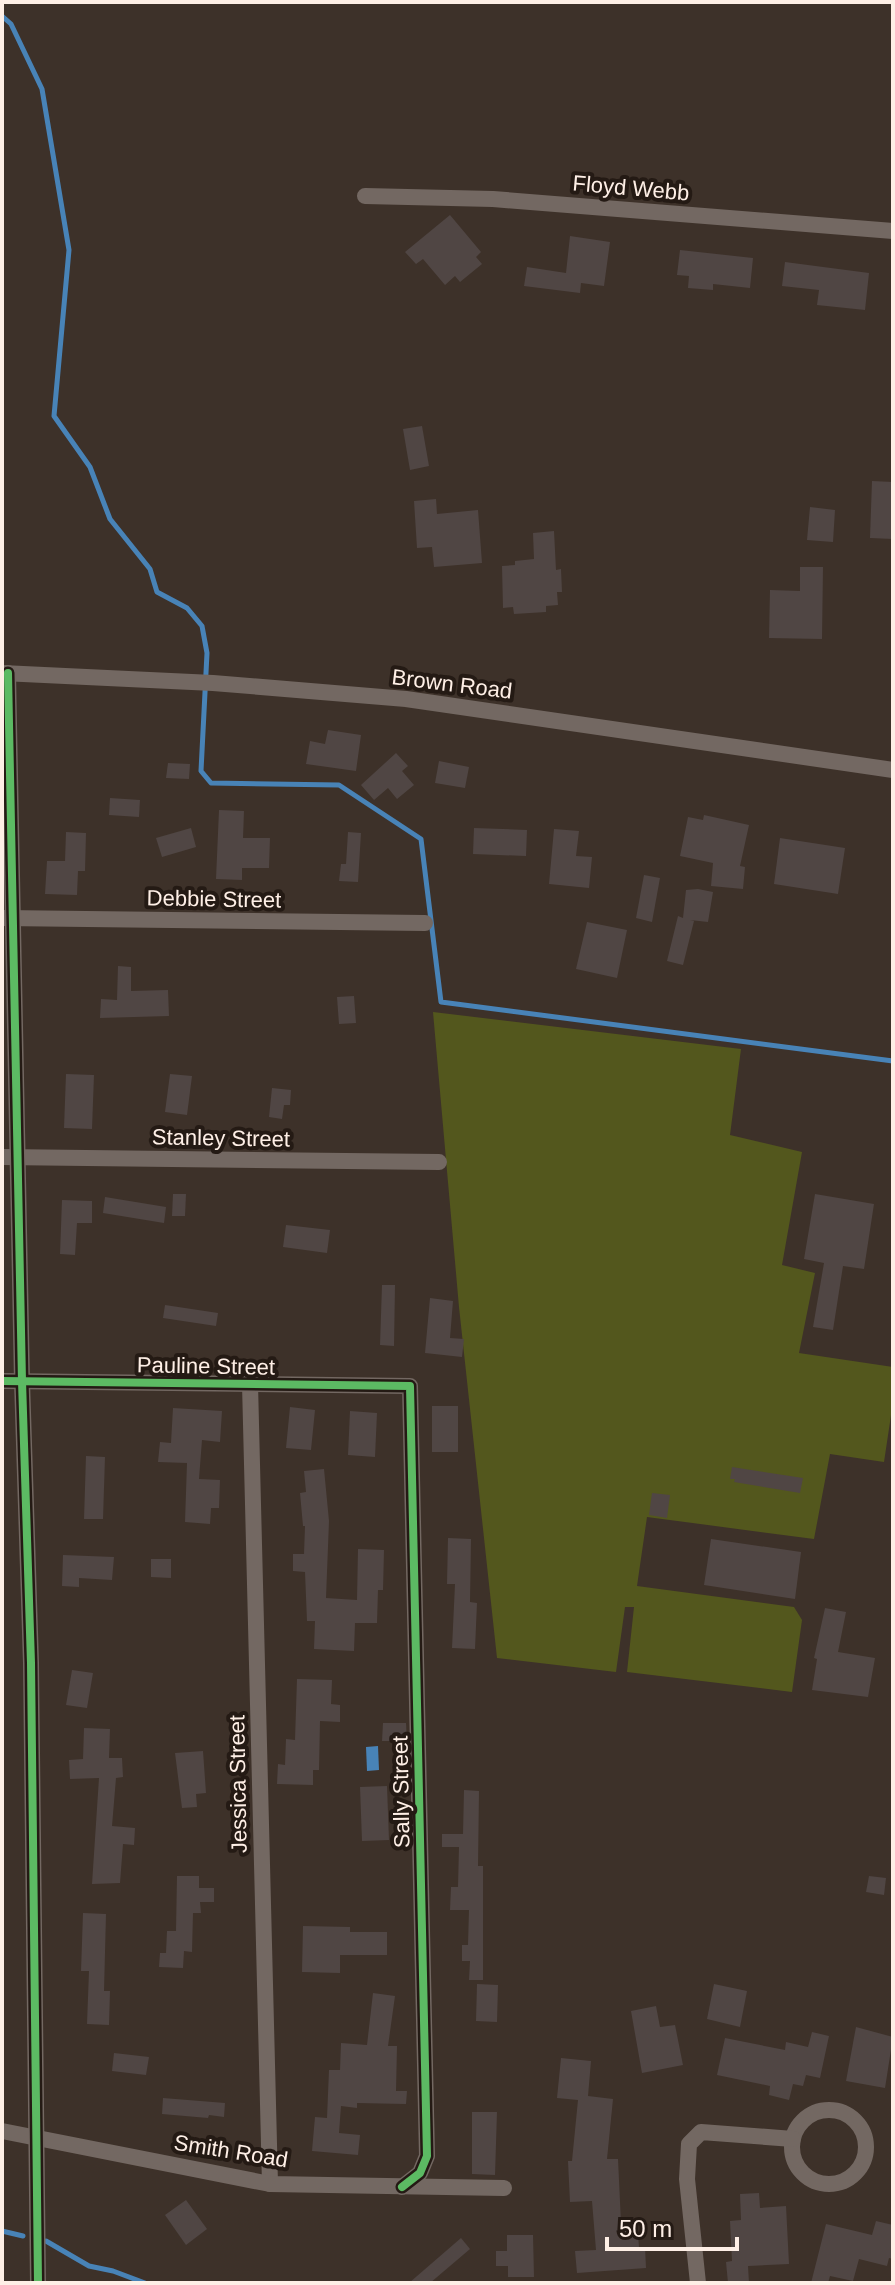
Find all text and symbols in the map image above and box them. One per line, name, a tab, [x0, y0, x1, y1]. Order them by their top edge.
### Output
street label: Floyd Webb	[572, 170, 690, 206]
street label: Brown Road	[390, 664, 514, 704]
street label: Debbie Street	[147, 885, 281, 913]
street label: Stanley Street	[152, 1124, 290, 1152]
street label: Pauline Street	[137, 1352, 275, 1380]
street label: Jessica Street	[224, 1715, 252, 1853]
street label: Sally Street	[388, 1736, 414, 1848]
street label: Smith Road	[172, 2130, 290, 2172]
scale bar	[607, 2201, 737, 2251]
text: 50 m	[619, 2215, 672, 2242]

